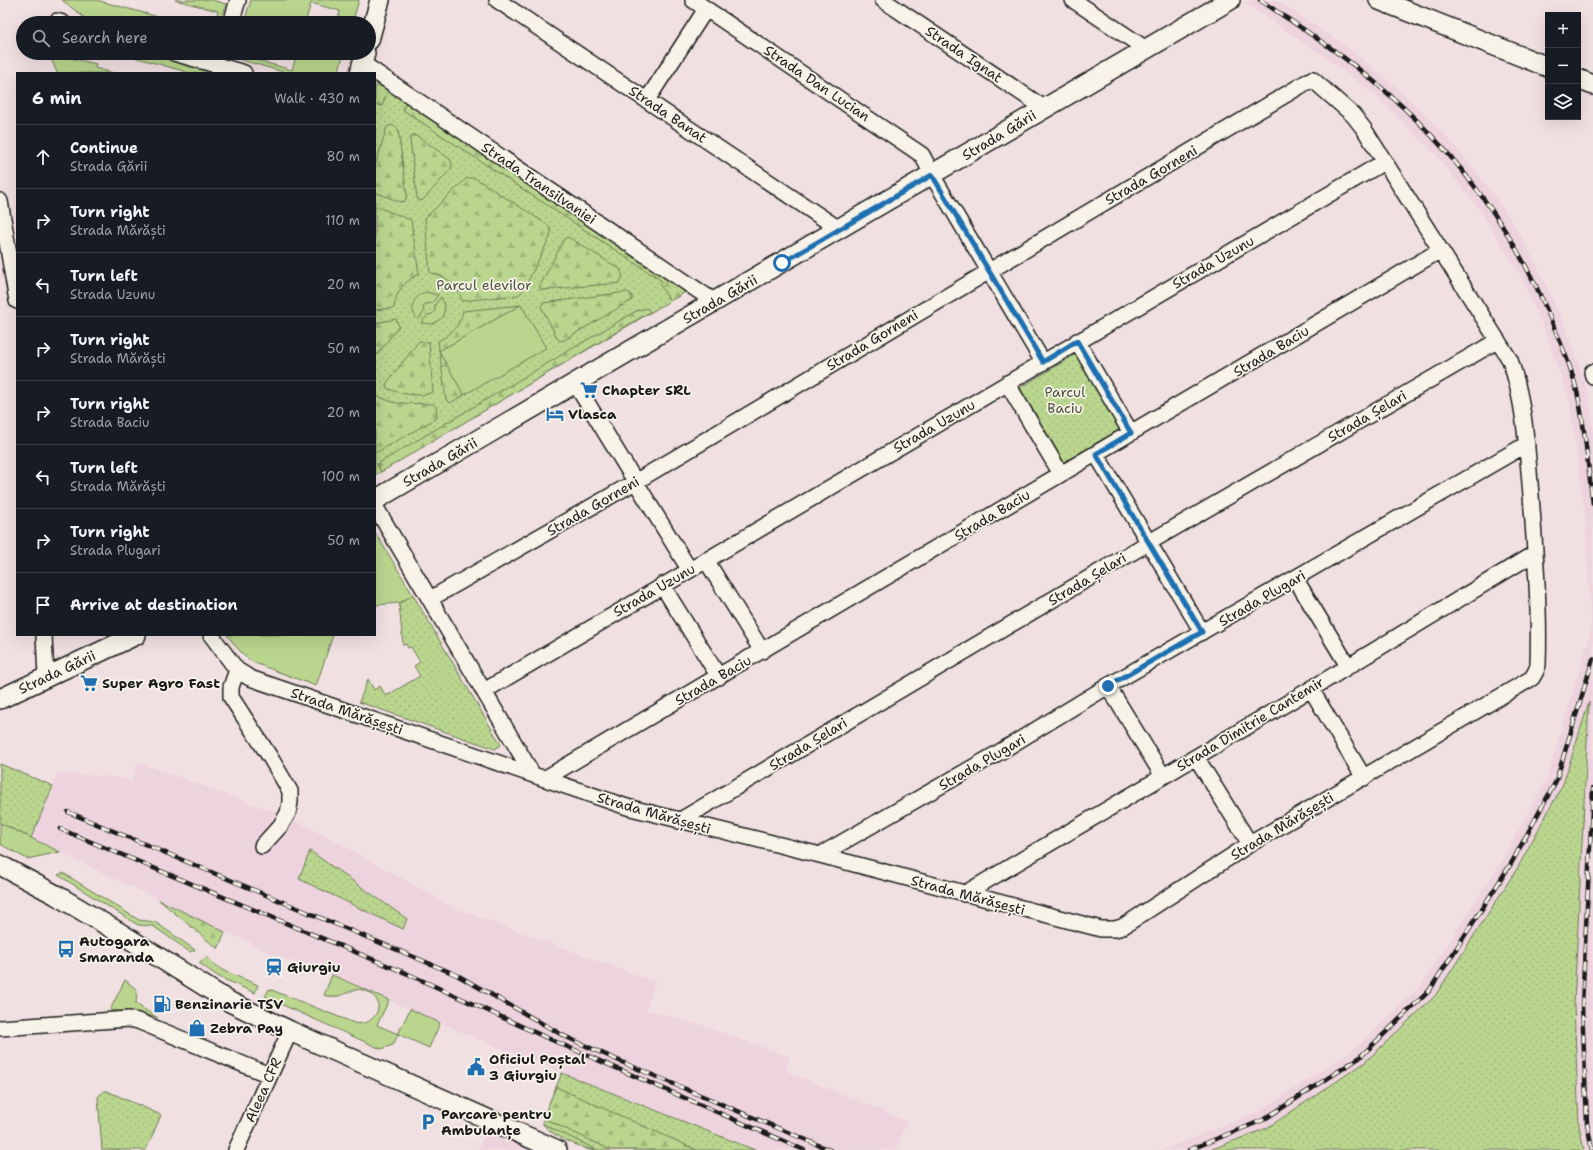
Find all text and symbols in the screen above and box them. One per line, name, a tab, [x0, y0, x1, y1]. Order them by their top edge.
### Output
map controls	[1545, 12, 1581, 120]
button: +	[1545, 12, 1581, 48]
search box	[16, 16, 376, 60]
street label: Strada Ignat	[922, 22, 1006, 86]
icon: search	[30, 27, 52, 49]
text: Search here	[62, 28, 148, 48]
street label: Strada Dan Lucian	[761, 41, 874, 125]
button: −	[1545, 48, 1581, 84]
street label: Strada Banat	[626, 81, 710, 147]
button: layers	[1545, 84, 1581, 120]
text: 6 min	[32, 87, 82, 109]
text: Walk · 430 m	[274, 90, 360, 107]
street label: Strada Gării	[959, 106, 1039, 164]
text: Continue	[70, 138, 138, 158]
street label: Strada Transilvaniei	[478, 138, 600, 228]
street label: Strada Gorneni	[1101, 141, 1201, 209]
icon: ahead	[32, 146, 54, 168]
text: 80 m	[326, 148, 360, 165]
text: Strada Gării	[70, 158, 147, 175]
text: Turn right	[70, 202, 150, 222]
icon: right	[32, 210, 54, 232]
text: 110 m	[325, 212, 360, 229]
text: Strada Mărăști	[70, 222, 166, 239]
street label: Strada Uzunu	[1169, 231, 1257, 293]
route start	[773, 254, 791, 272]
text: Turn left	[70, 266, 138, 286]
street label: Strada Gării	[679, 270, 761, 328]
icon: left	[32, 274, 54, 296]
text: 20 m	[327, 276, 360, 293]
park label: Parcul elevilor	[436, 276, 532, 294]
text: Strada Uzunu	[70, 286, 155, 303]
street label: Strada Gorneni	[823, 305, 921, 375]
street label: Strada Baciu	[1230, 321, 1312, 381]
text: Turn right	[70, 330, 150, 350]
icon: right	[32, 338, 54, 360]
text: 50 m	[327, 340, 360, 357]
text: Strada Mărăști	[70, 350, 166, 367]
supermarket icon: Chapter SRL	[579, 380, 599, 400]
place label: Chapter SRL	[602, 381, 691, 399]
park label: Parcul Baciu	[1045, 383, 1086, 417]
street label: Strada Șelari	[1324, 386, 1410, 447]
text: Turn right	[70, 394, 150, 414]
street label: Strada Uzunu	[890, 395, 978, 457]
icon: right	[32, 402, 54, 424]
text: 20 m	[327, 404, 360, 421]
hotel icon: Vlasca	[545, 404, 565, 424]
place label: Vlasca	[568, 405, 617, 423]
text: Strada Baciu	[70, 414, 149, 431]
street label: Strada Gării	[399, 433, 481, 491]
text: Turn left	[70, 458, 138, 478]
icon: left	[32, 466, 54, 488]
text: 100 m	[321, 468, 360, 485]
street label: Strada Gorneni	[543, 472, 643, 540]
text: Strada Mărăști	[70, 478, 166, 495]
street label: Strada Baciu	[951, 485, 1033, 545]
text: Turn right	[70, 522, 150, 542]
icon: right	[32, 530, 54, 552]
text: 50 m	[327, 532, 360, 549]
text: Strada Plugari	[70, 542, 161, 559]
street label: Strada Șelari	[1044, 549, 1130, 610]
street label: Strada Uzunu	[610, 559, 698, 621]
street label: Strada Plugari	[1215, 566, 1309, 630]
icon: arrive	[32, 594, 54, 616]
text: Arrive at destination	[70, 595, 238, 615]
street label: Strada Gării	[15, 646, 99, 698]
street label: Strada Baciu	[671, 651, 755, 709]
supermarket icon: Super Agro Fast	[79, 673, 99, 693]
street label: Strada Dimitrie Cantemir	[1173, 673, 1327, 775]
place label: Super Agro Fast	[102, 674, 220, 692]
route end	[1099, 677, 1117, 695]
street label: Strada Mărășești	[288, 683, 406, 740]
street label: Strada Șelari	[765, 714, 851, 775]
street label: Strada Plugari	[935, 730, 1029, 794]
street label: Strada Mărășești	[595, 788, 713, 839]
street label: Strada Mărășești	[1227, 788, 1338, 865]
street label: Strada Mărășești	[909, 871, 1027, 920]
place label: Autogara Smaranda	[79, 932, 154, 966]
bus stop icon: Autogara Smaranda	[56, 939, 76, 959]
station icon: Giurgiu	[264, 957, 284, 977]
place label: Giurgiu	[287, 958, 341, 976]
fuel station icon: Benzinarie TSV	[152, 994, 172, 1014]
place label: Benzinarie TSV	[175, 995, 283, 1013]
shop icon: Zebra Pay	[187, 1018, 207, 1038]
place label: Zebra Pay	[210, 1019, 283, 1037]
place label: Oficiul Poștal 3 Giurgiu	[489, 1050, 586, 1084]
street label: Aleea CFR	[241, 1054, 285, 1125]
public building icon: Oficiul Poștal 3 Giurgiu	[466, 1057, 486, 1077]
place label: Parcare pentru Ambulanțe	[441, 1105, 552, 1140]
parking icon: Parcare pentru Ambulanțe	[418, 1112, 438, 1132]

